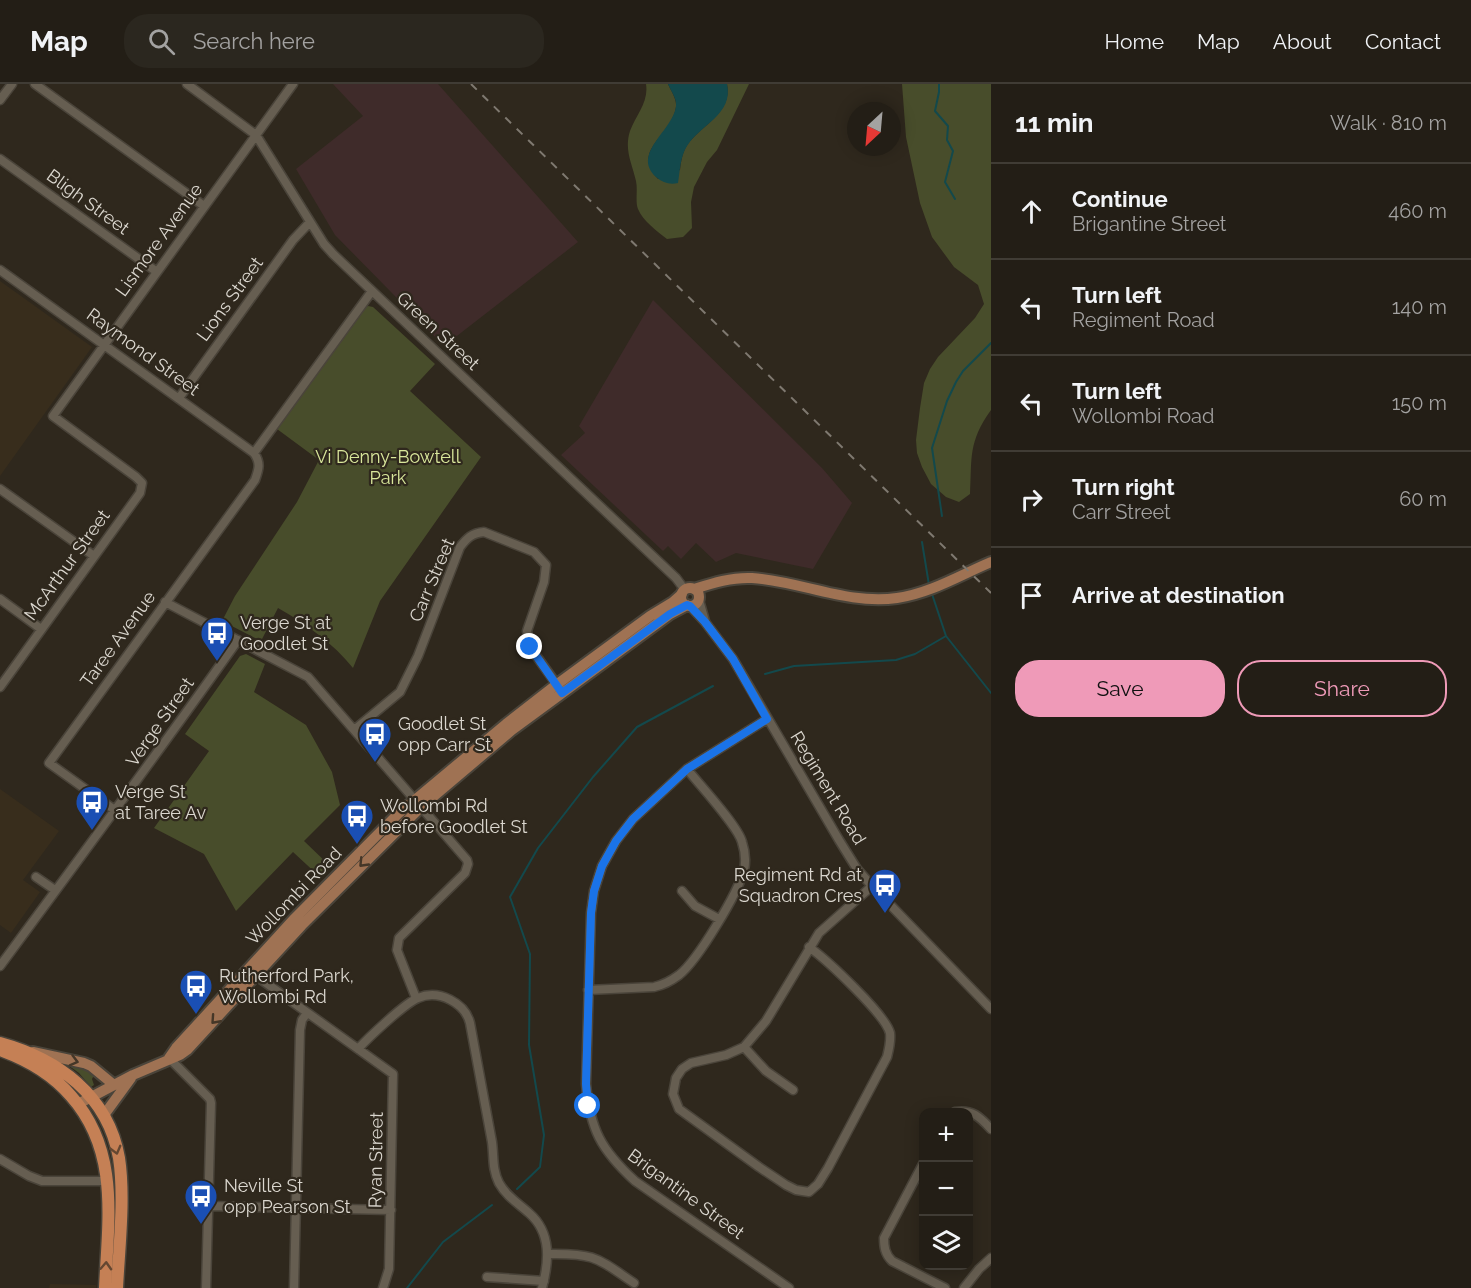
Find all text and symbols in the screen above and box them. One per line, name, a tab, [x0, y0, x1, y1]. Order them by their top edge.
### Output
search box	[124, 14, 544, 68]
text: Map	[30, 25, 88, 58]
icon: search	[145, 25, 178, 58]
text: Search here	[193, 28, 315, 54]
text: Home	[1105, 29, 1164, 54]
text: Map	[1197, 29, 1240, 54]
text: About	[1273, 29, 1332, 54]
text: Contact	[1365, 29, 1441, 54]
north arrow	[847, 102, 901, 156]
text: 11 min	[1015, 108, 1093, 138]
text: Walk · 810 m	[1330, 111, 1447, 135]
street label: Bligh Street	[43, 165, 134, 239]
street label: Lismore Avenue	[111, 179, 207, 300]
text: Continue	[1072, 186, 1168, 212]
icon: ahead	[1015, 195, 1048, 228]
text: 460 m	[1388, 199, 1447, 223]
text: Brigantine Street	[1072, 212, 1227, 236]
street label: Lions Street	[192, 253, 267, 345]
text: Turn left	[1072, 282, 1162, 308]
street label: Green Street	[393, 287, 484, 374]
icon: left	[1015, 291, 1048, 324]
text: 140 m	[1392, 295, 1447, 319]
street label: Raymond Street	[83, 304, 204, 400]
text: Regiment Road	[1072, 308, 1215, 332]
text: Turn left	[1072, 378, 1162, 404]
icon: left	[1015, 387, 1048, 420]
text: 150 m	[1392, 391, 1447, 415]
text: Wollombi Road	[1072, 404, 1214, 428]
park label: Vi Denny-Bowtell Park	[315, 446, 461, 488]
text: Turn right	[1072, 474, 1175, 500]
icon: right	[1015, 483, 1048, 516]
text: 60 m	[1399, 487, 1447, 511]
text: Carr Street	[1072, 500, 1171, 524]
street label: McArthur Street	[19, 505, 114, 624]
street label: Carr Street	[405, 535, 459, 625]
icon: arrive	[1015, 579, 1048, 612]
text: Arrive at destination	[1072, 582, 1285, 608]
street label: Taree Avenue	[76, 586, 160, 691]
place label: Verge St at Goodlet St	[240, 612, 331, 654]
bus stop icon: Verge St at Goodlet St	[199, 615, 235, 662]
route end	[516, 633, 542, 659]
button: Save	[1015, 660, 1225, 717]
button: Share	[1237, 660, 1447, 717]
street label: Verge Street	[121, 673, 198, 770]
place label: Goodlet St opp Carr St	[398, 713, 491, 755]
bus stop icon: Goodlet St opp Carr St	[357, 716, 393, 763]
street label: Regiment Road	[786, 727, 870, 848]
place label: Verge St at Taree Av	[115, 781, 207, 823]
bus stop icon: Verge St at Taree Av	[74, 784, 110, 831]
place label: Wollombi Rd before Goodlet St	[380, 795, 527, 837]
bus stop icon: Wollombi Rd before Goodlet St	[339, 798, 375, 845]
street label: Wollombi Road	[242, 842, 346, 949]
one-way arrow	[359, 855, 370, 866]
place label: Regiment Rd at Squadron Cres	[734, 864, 862, 906]
bus stop icon: Regiment Rd at Squadron Cres	[867, 867, 903, 914]
place label: Rutherford Park, Wollombi Rd	[219, 965, 354, 1007]
bus stop icon: Rutherford Park, Wollombi Rd	[178, 968, 214, 1015]
one-way arrow	[211, 1013, 222, 1024]
one-way arrow	[69, 1053, 79, 1066]
route start	[574, 1092, 600, 1118]
map controls	[919, 1108, 973, 1270]
button: +	[919, 1108, 973, 1162]
street label: Ryan Street	[364, 1112, 387, 1208]
one-way arrow	[109, 1144, 121, 1154]
street label: Brigantine Street	[624, 1144, 749, 1243]
button: −	[919, 1162, 973, 1216]
place label: Neville St opp Pearson St	[224, 1175, 351, 1217]
bus stop icon: Neville St opp Pearson St	[183, 1178, 219, 1225]
button: layers	[919, 1216, 973, 1270]
one-way arrow	[100, 1261, 113, 1270]

